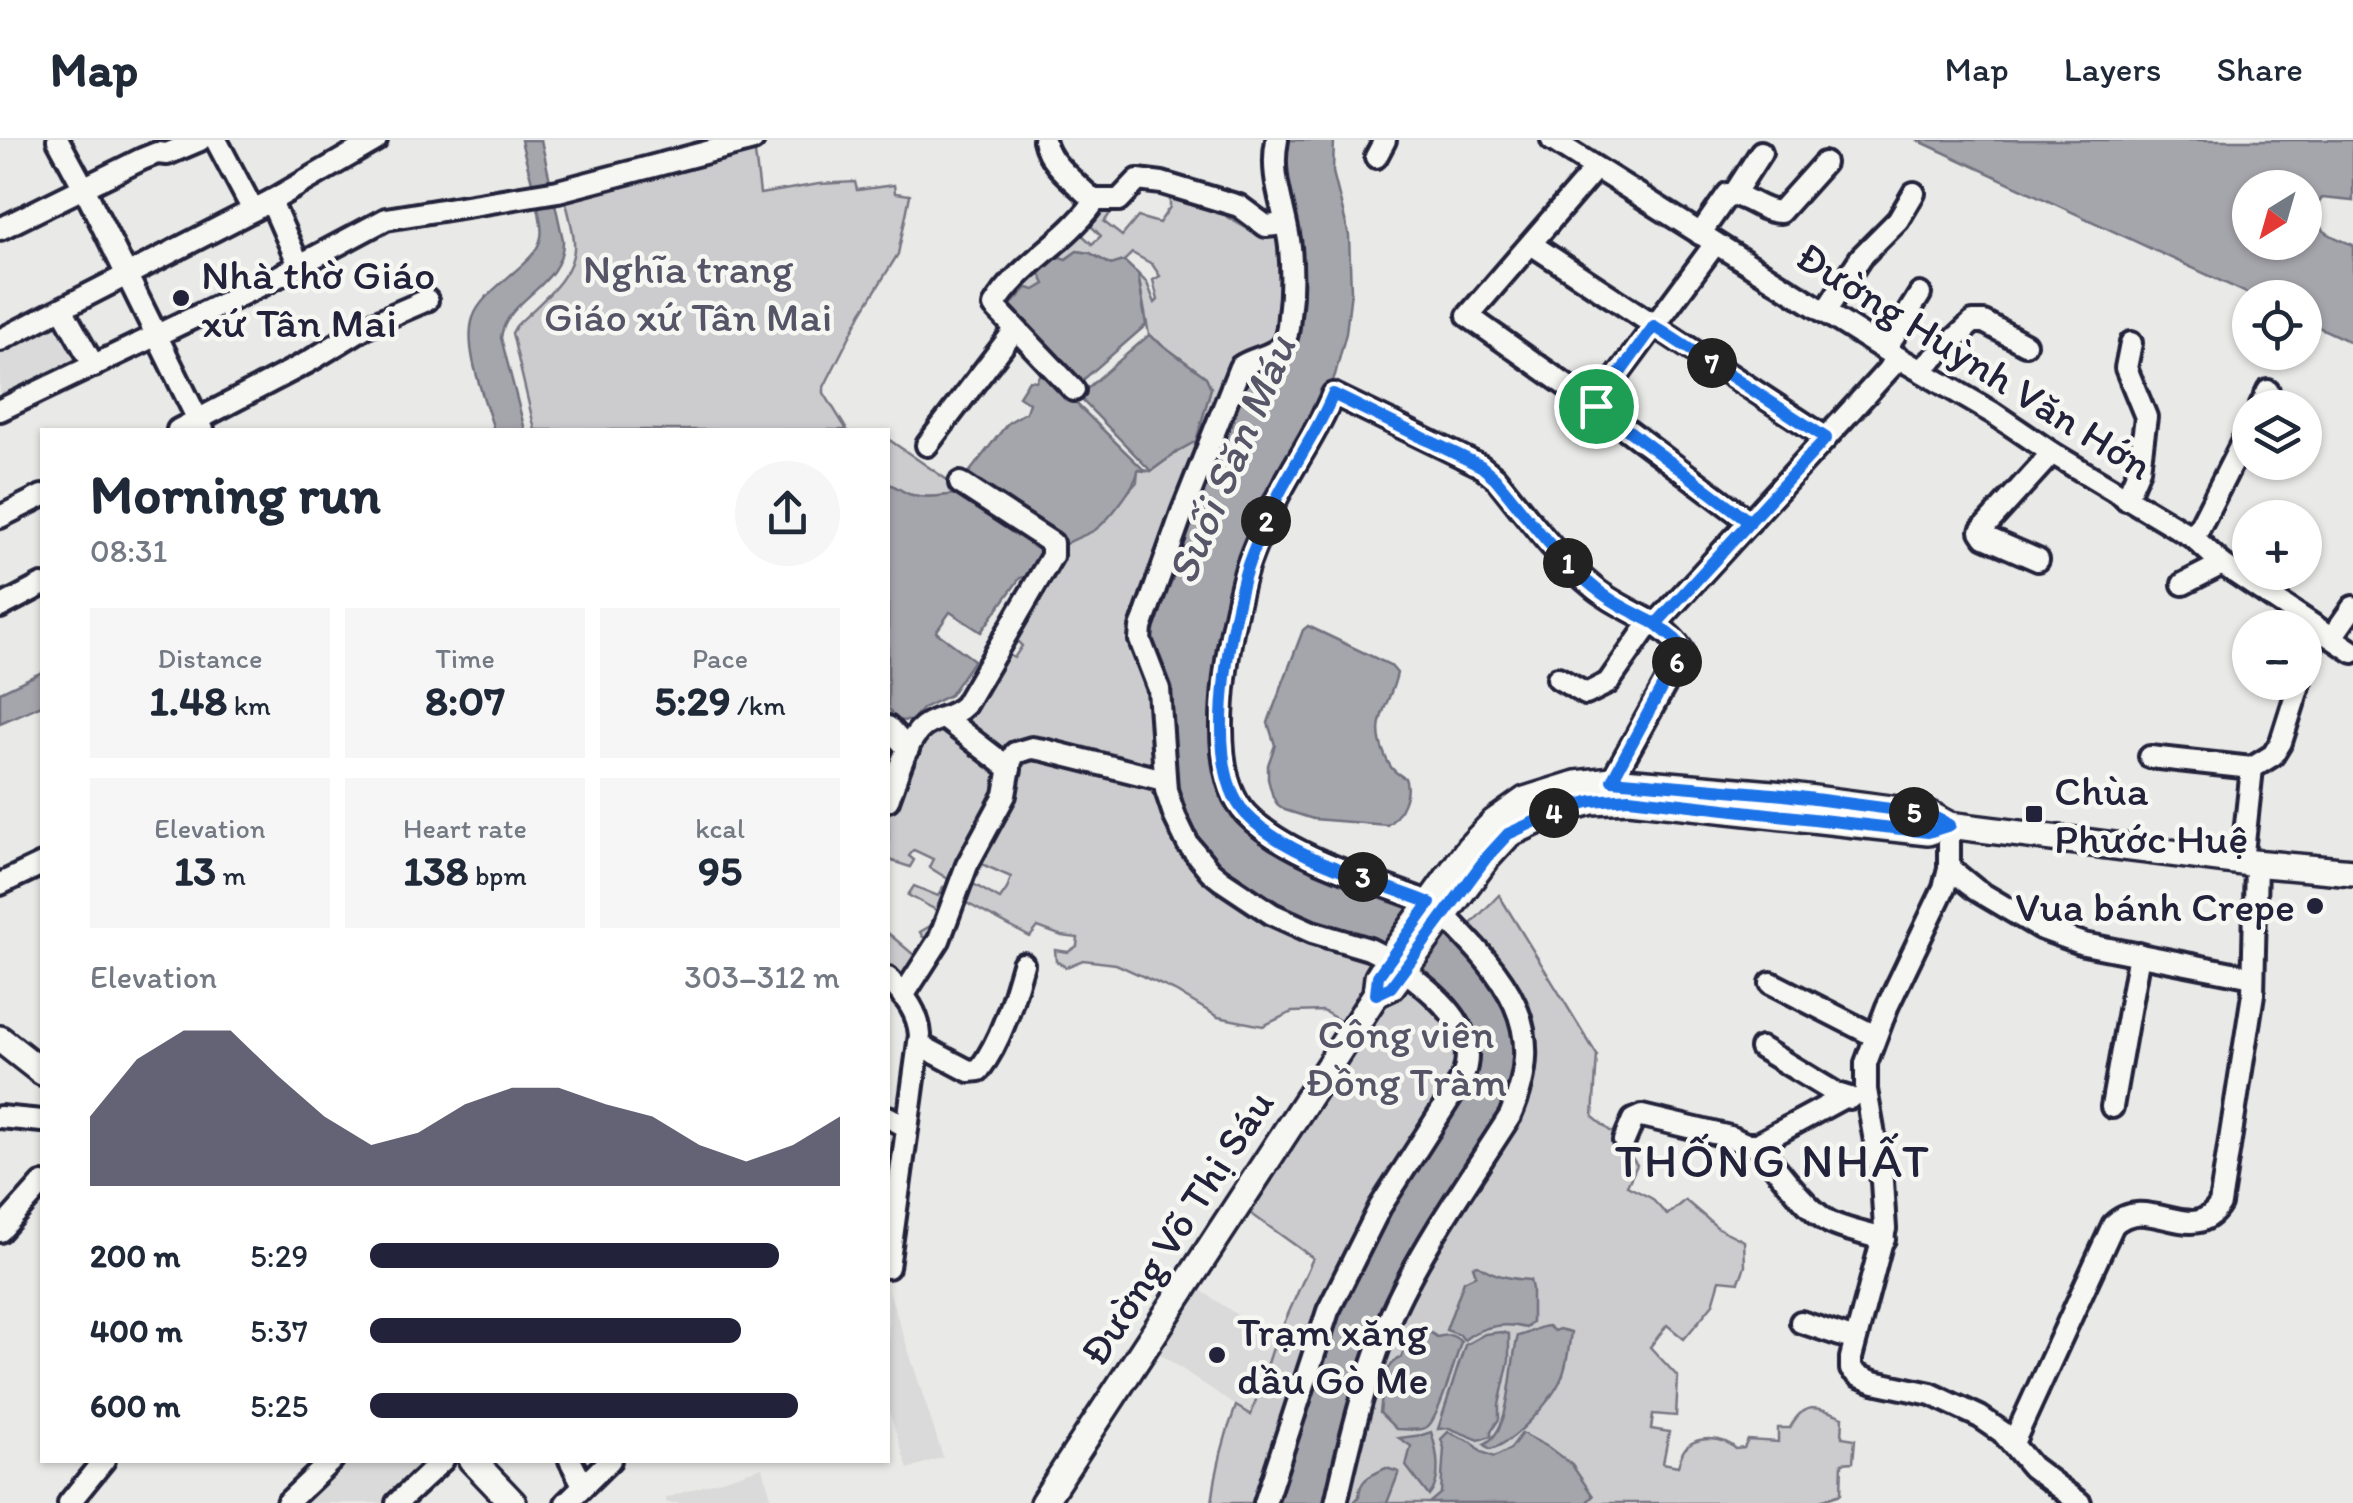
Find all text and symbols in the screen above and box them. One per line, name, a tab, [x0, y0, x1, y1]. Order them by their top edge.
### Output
text: Map	[50, 40, 138, 98]
text: Map	[1945, 48, 2009, 90]
text: Layers	[2064, 48, 2161, 90]
text: Share	[2216, 48, 2303, 90]
north arrow	[2232, 170, 2322, 260]
map controls	[2232, 170, 2322, 700]
street label: Đường Huỳnh Văn Hớn	[1787, 230, 2162, 491]
park label: Nghĩa trang Giáo xứ Tân Mai	[544, 243, 832, 342]
place label: Nhà thờ Giáo xứ Tân Mai	[201, 249, 435, 348]
button: locate	[2232, 280, 2322, 370]
marker: Nhà thờ Giáo xứ Tân Mai	[170, 287, 192, 309]
water label: Suối Săn Máu	[1154, 326, 1307, 591]
pin: 7	[1687, 338, 1737, 388]
text: 7	[1705, 346, 1719, 380]
pin	[1554, 364, 1639, 449]
icon: arrive	[1569, 379, 1624, 434]
button: layers	[2232, 390, 2322, 480]
text: Morning run	[90, 461, 381, 527]
button: share	[735, 461, 840, 566]
pin: 2	[1241, 496, 1291, 546]
button: +	[2232, 500, 2322, 590]
text: 2	[1259, 504, 1273, 538]
text: 08:31	[90, 532, 167, 570]
pin: 1	[1543, 538, 1593, 588]
text: 1	[1562, 546, 1575, 580]
button: −	[2232, 610, 2322, 700]
pin: 6	[1652, 637, 1702, 687]
text: Distance	[158, 641, 262, 675]
text: Time	[435, 641, 495, 675]
text: Pace	[692, 641, 748, 675]
text: 6	[1670, 645, 1684, 679]
text: 1.48	[149, 675, 227, 726]
text: 8:07	[425, 675, 505, 726]
text: 5:29	[654, 675, 731, 726]
text: km	[227, 688, 271, 722]
text: /km	[731, 688, 786, 722]
place label: Chùa Phước Huệ	[2054, 765, 2248, 864]
pin: 5	[1889, 787, 1939, 837]
pin: 4	[1529, 788, 1579, 838]
text: 5	[1907, 795, 1921, 829]
text: 4	[1546, 796, 1562, 830]
marker: Chùa Phước Huệ	[2023, 803, 2045, 825]
text: Elevation	[154, 811, 266, 845]
text: Heart rate	[403, 811, 527, 845]
text: kcal	[695, 811, 745, 845]
text: 13	[174, 845, 216, 896]
text: 138	[403, 845, 469, 896]
text: 95	[698, 845, 742, 896]
pin: 3	[1338, 852, 1388, 902]
text: m	[216, 858, 246, 892]
text: bpm	[469, 858, 527, 892]
text: 3	[1355, 860, 1371, 894]
place label: Vua bánh Crepe	[2015, 881, 2295, 932]
marker: Vua bánh Crepe	[2304, 895, 2326, 917]
text: Elevation	[90, 958, 217, 996]
text: 303–312 m	[684, 958, 840, 996]
park label: Công viên Đồng Tràm	[1305, 1008, 1507, 1107]
street label: Đường Võ Thị Sáu	[1068, 1080, 1284, 1375]
district label: THỐNG NHẤT	[1615, 1131, 1931, 1189]
text: 200 m	[90, 1237, 180, 1275]
text: 5:29	[250, 1237, 308, 1275]
place label: Trạm xăng dầu Gò Me	[1237, 1306, 1429, 1405]
text: 400 m	[90, 1312, 183, 1350]
text: 5:37	[250, 1312, 308, 1350]
marker: Trạm xăng dầu Gò Me	[1206, 1344, 1228, 1366]
text: 600 m	[90, 1387, 180, 1425]
text: 5:25	[250, 1387, 308, 1425]

